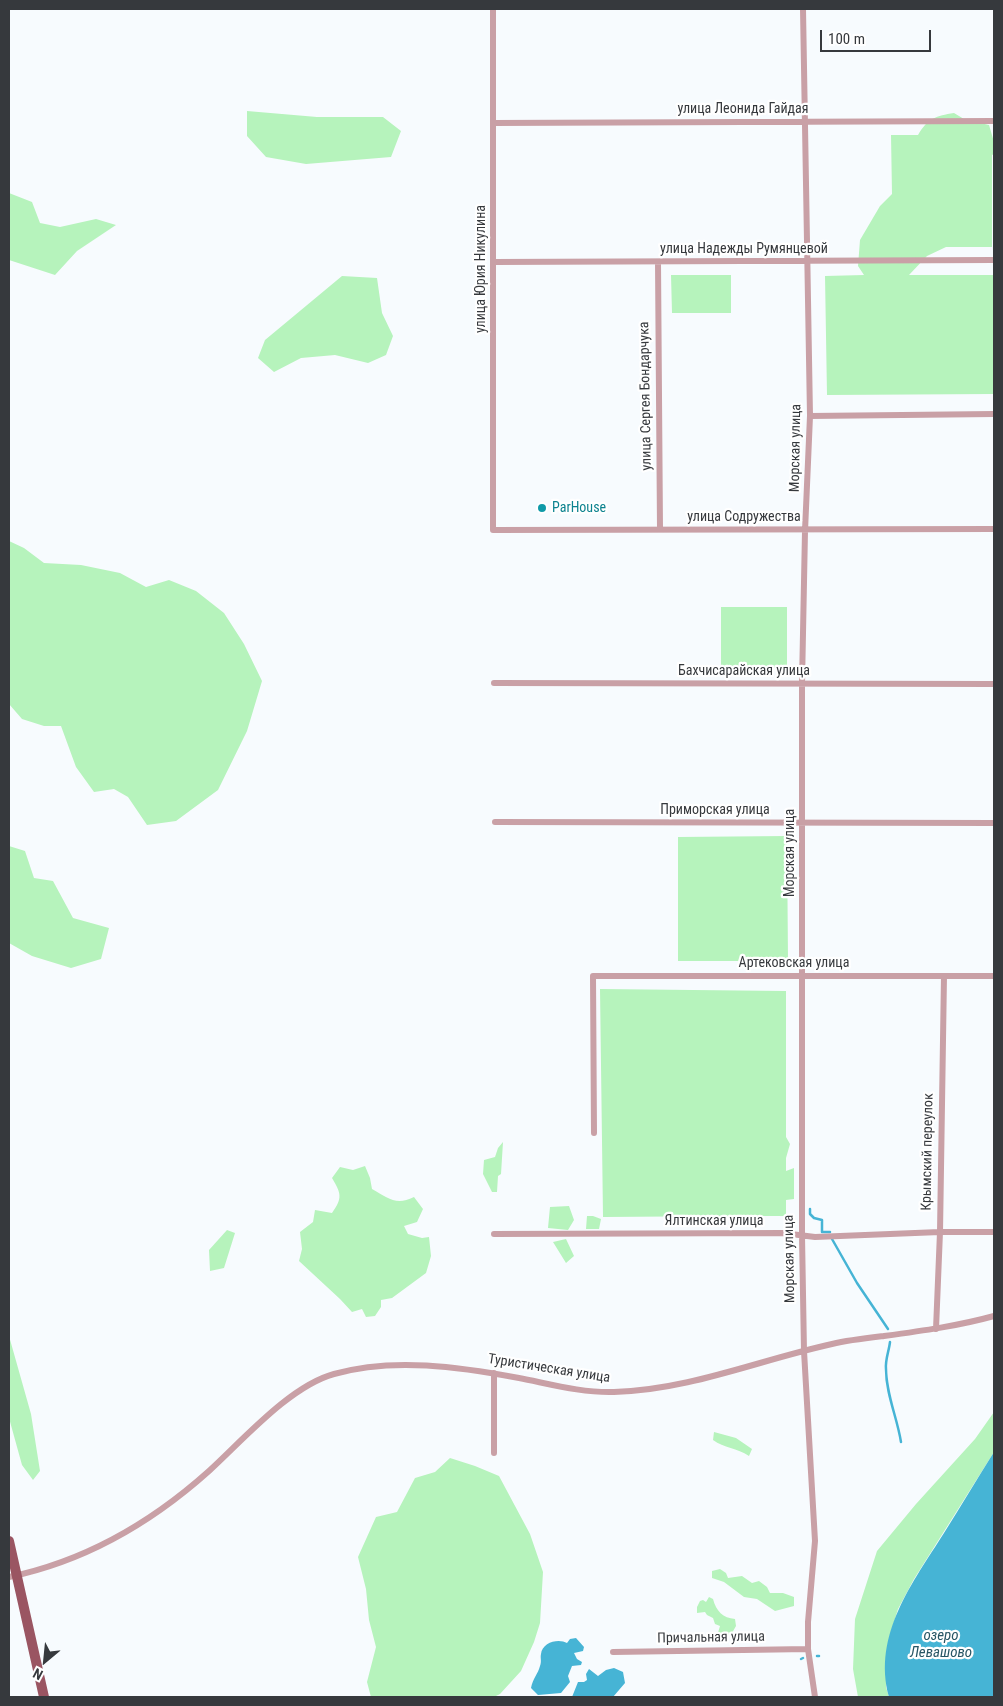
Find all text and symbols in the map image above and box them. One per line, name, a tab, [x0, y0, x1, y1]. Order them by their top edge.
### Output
scale bar	[823, 20, 934, 52]
text: 100 m	[828, 30, 865, 48]
street label: улица Леонида Гайдая	[677, 101, 809, 117]
street label: улица Юрия Никулина	[473, 205, 489, 333]
street label: улица Надежды Румянцевой	[660, 241, 828, 257]
street label: улица Сергея Бондарчука	[636, 321, 656, 471]
street label: Морская улица	[787, 404, 805, 492]
place label: ParHouse	[552, 500, 606, 516]
marker: ParHouse	[536, 502, 548, 514]
street label: улица Содружества	[687, 509, 801, 525]
street label: Бахчисарайская улица	[678, 663, 810, 679]
street label: Приморская улица	[660, 802, 770, 818]
street label: Морская улица	[782, 809, 798, 897]
street label: Артековская улица	[739, 955, 849, 971]
street label: Крымский переулок	[919, 1093, 937, 1211]
street label: Ялтинская улица	[665, 1213, 763, 1229]
street label: Морская улица	[781, 1215, 799, 1303]
street label: Туристическая улица	[487, 1351, 611, 1387]
water label: озеро Левашово	[910, 1627, 972, 1662]
street label: Причальная улица	[657, 1629, 765, 1647]
north arrow	[20, 1636, 70, 1686]
text: N	[30, 1665, 46, 1683]

